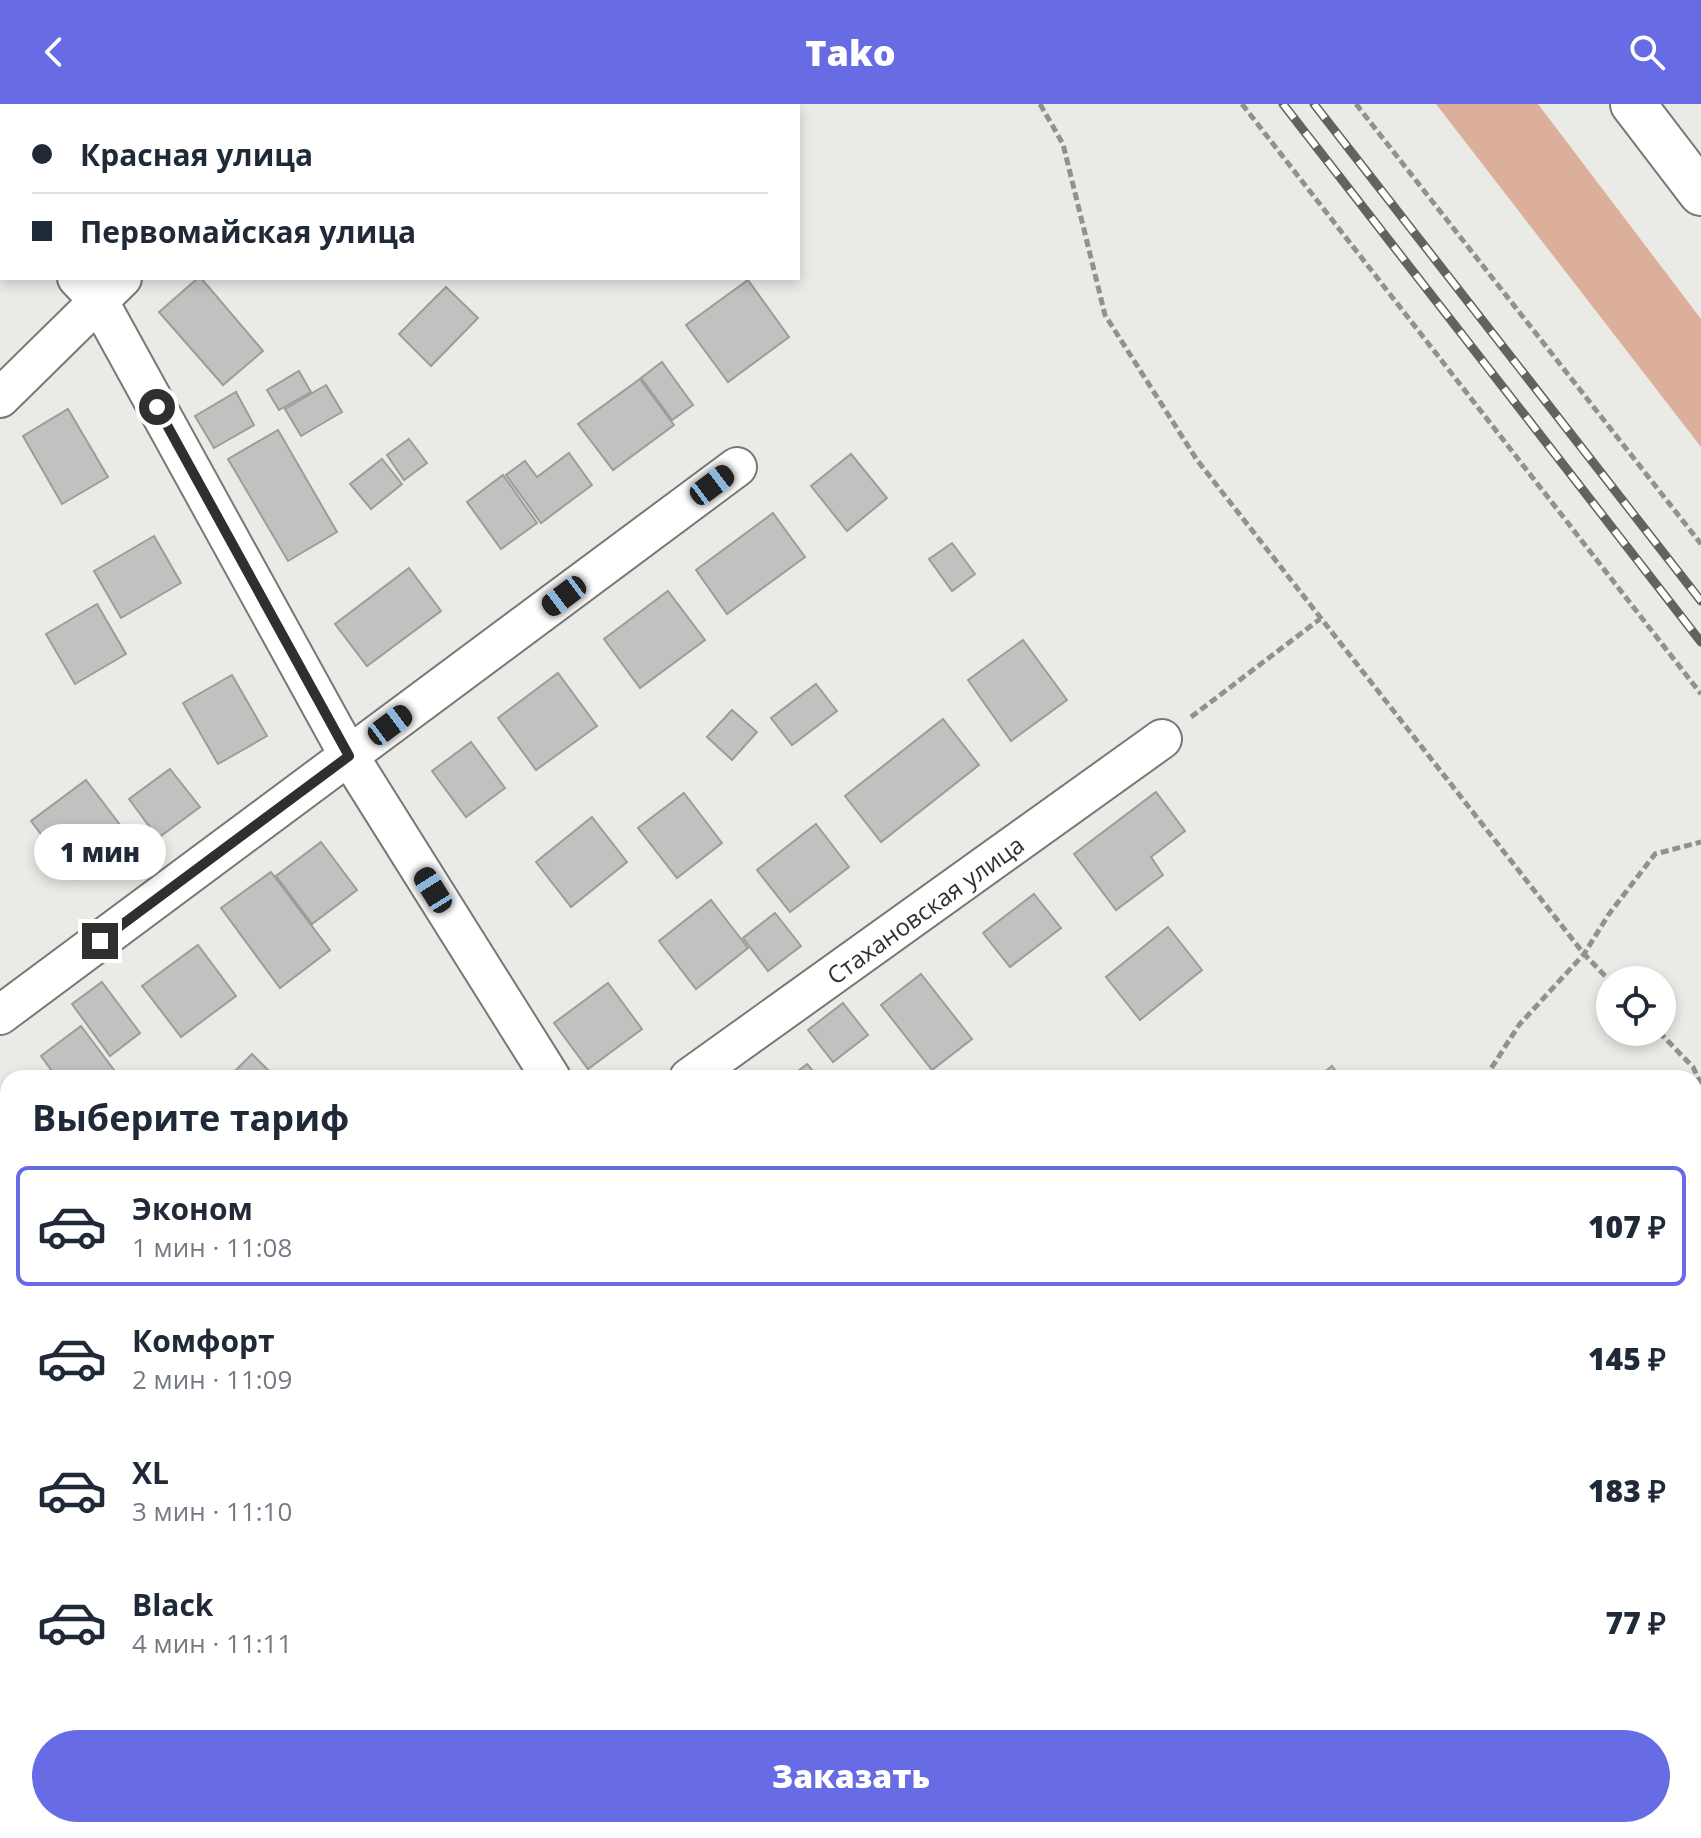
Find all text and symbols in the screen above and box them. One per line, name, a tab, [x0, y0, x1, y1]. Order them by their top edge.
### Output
text: Tako	[805, 28, 896, 77]
icon: back	[32, 30, 76, 74]
icon: search	[1625, 30, 1669, 74]
text: Красная улица	[80, 134, 313, 175]
text: Первомайская улица	[80, 211, 416, 252]
route start	[139, 389, 175, 425]
car	[686, 461, 738, 509]
car	[538, 572, 590, 620]
car	[364, 701, 416, 749]
callout: 1 мин	[34, 825, 166, 881]
street label: Стахановская улица	[819, 827, 1030, 991]
text: 1 мин	[60, 834, 140, 870]
car	[410, 863, 456, 917]
route end	[82, 923, 118, 959]
map controls	[1596, 966, 1676, 1046]
button: locate	[1596, 966, 1676, 1046]
text: Выберите тариф	[32, 1093, 349, 1142]
text: Эконом	[132, 1188, 253, 1229]
icon: car	[36, 1190, 108, 1262]
text: 107 ₽	[1588, 1206, 1666, 1247]
text: 1 мин · 11:08	[132, 1229, 292, 1265]
text: Комфорт	[132, 1320, 275, 1361]
icon: car	[36, 1322, 108, 1394]
text: 145 ₽	[1588, 1338, 1666, 1379]
text: 2 мин · 11:09	[132, 1361, 292, 1397]
text: XL	[132, 1452, 169, 1493]
icon: car	[36, 1454, 108, 1526]
text: 183 ₽	[1588, 1470, 1666, 1511]
text: 3 мин · 11:10	[132, 1493, 292, 1529]
text: Black	[132, 1584, 213, 1625]
icon: car	[36, 1586, 108, 1658]
text: 77 ₽	[1606, 1602, 1666, 1643]
text: 4 мин · 11:11	[132, 1625, 292, 1661]
button: Заказать	[32, 1730, 1670, 1822]

